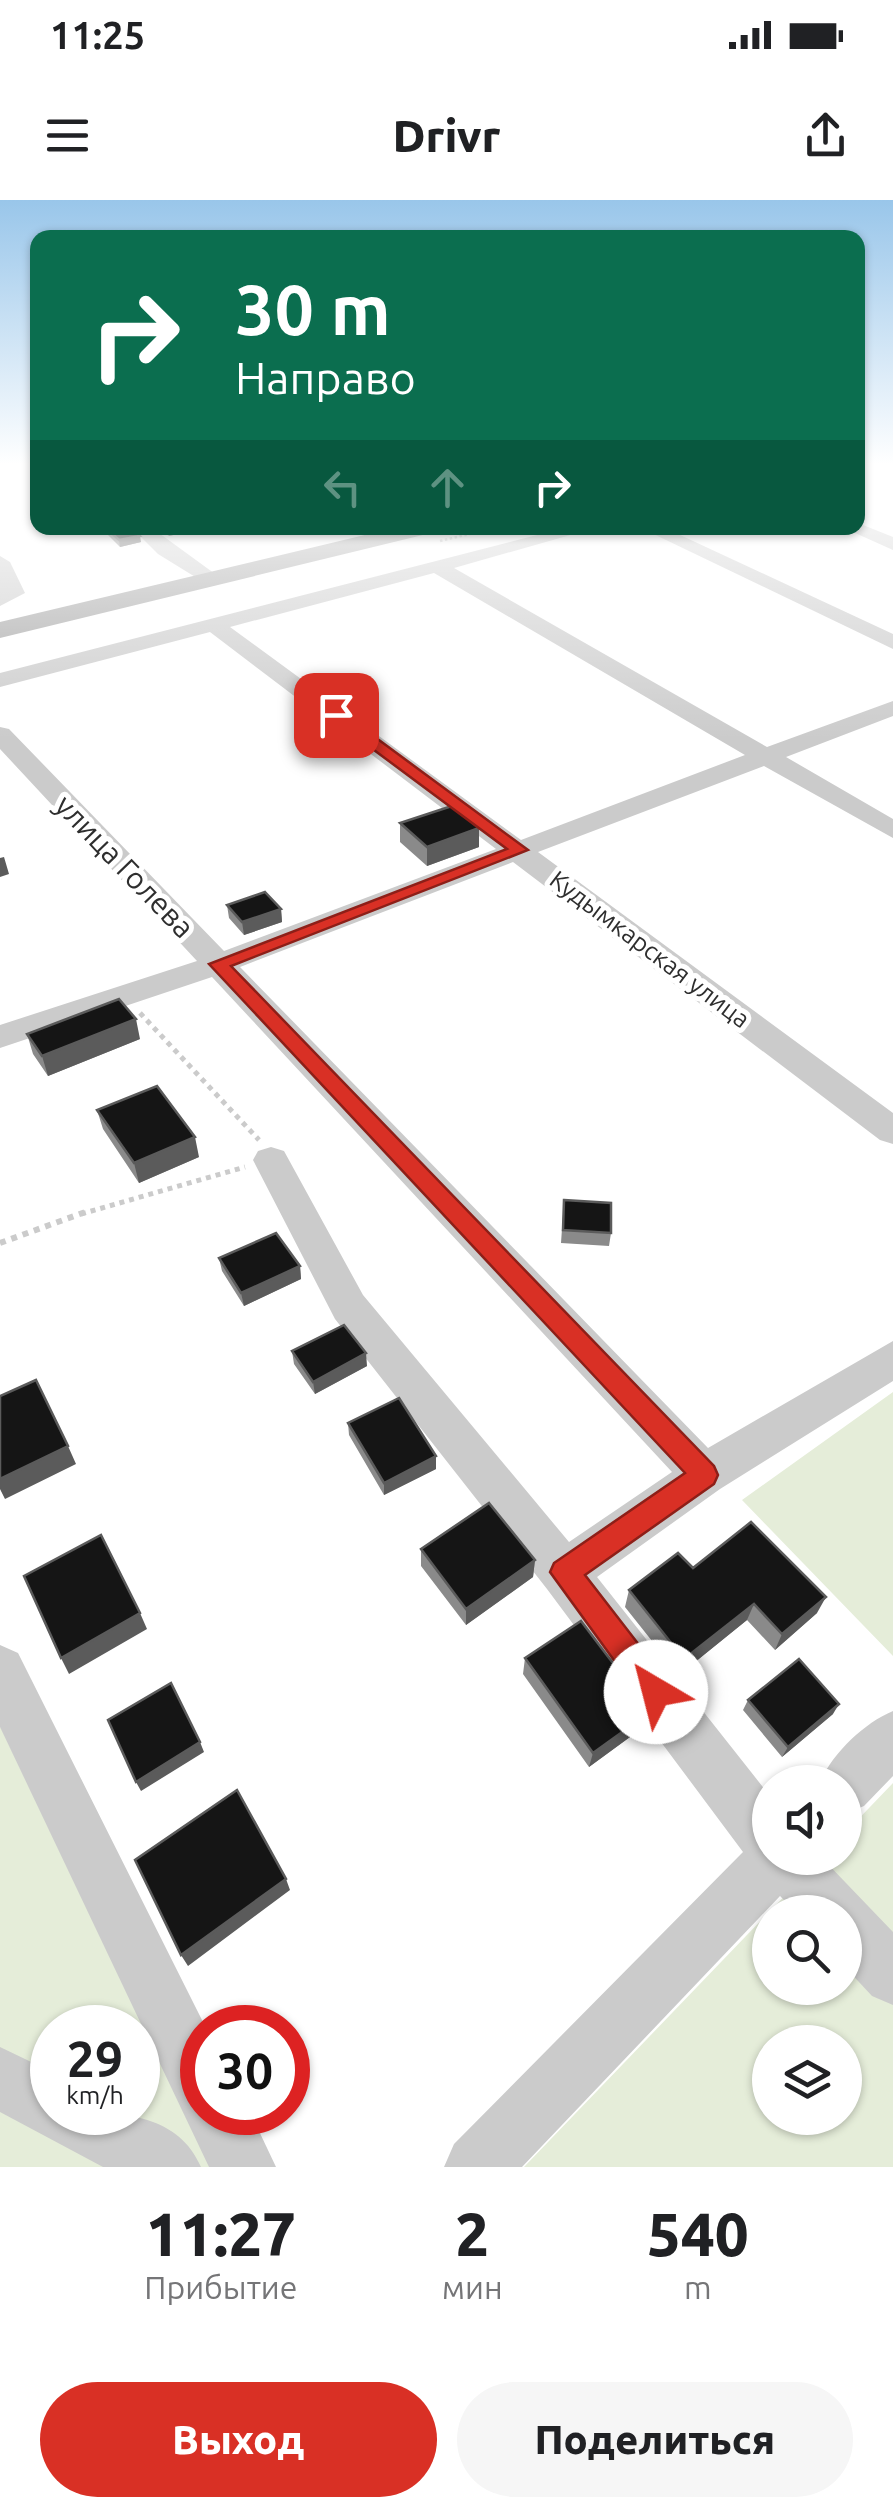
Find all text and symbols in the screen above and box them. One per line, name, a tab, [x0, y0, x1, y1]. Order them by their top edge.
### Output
text: 11:25	[50, 14, 145, 56]
icon: menu	[40, 108, 95, 163]
icon: share	[798, 108, 853, 163]
text: Drivr	[392, 110, 501, 161]
icon: right	[70, 270, 200, 400]
text: 30 m	[235, 270, 391, 348]
text: Направо	[235, 352, 416, 403]
icon: left	[315, 460, 370, 515]
icon: ahead	[420, 460, 475, 515]
icon: right	[525, 460, 580, 515]
pin	[294, 673, 379, 758]
icon: arrive	[309, 688, 364, 743]
street label: улица Голева	[49, 788, 201, 944]
street label: Кудымкарская улица	[545, 865, 755, 1033]
position arrow	[604, 1640, 708, 1744]
map controls	[752, 1765, 862, 2135]
button: sound	[752, 1765, 862, 1875]
button: search	[752, 1895, 862, 2005]
speed limit sign: 30	[180, 2005, 310, 2135]
button: layers	[752, 2025, 862, 2135]
text: 29	[67, 2030, 123, 2086]
text: km/h	[66, 2081, 124, 2109]
text: 11:27	[146, 2200, 296, 2267]
text: 2	[455, 2200, 489, 2267]
text: 540	[647, 2200, 749, 2267]
text: Прибытие	[144, 2269, 297, 2305]
text: мин	[442, 2269, 503, 2305]
text: m	[684, 2269, 712, 2305]
button: Выход	[40, 2382, 437, 2497]
button: Поделиться	[457, 2382, 853, 2497]

